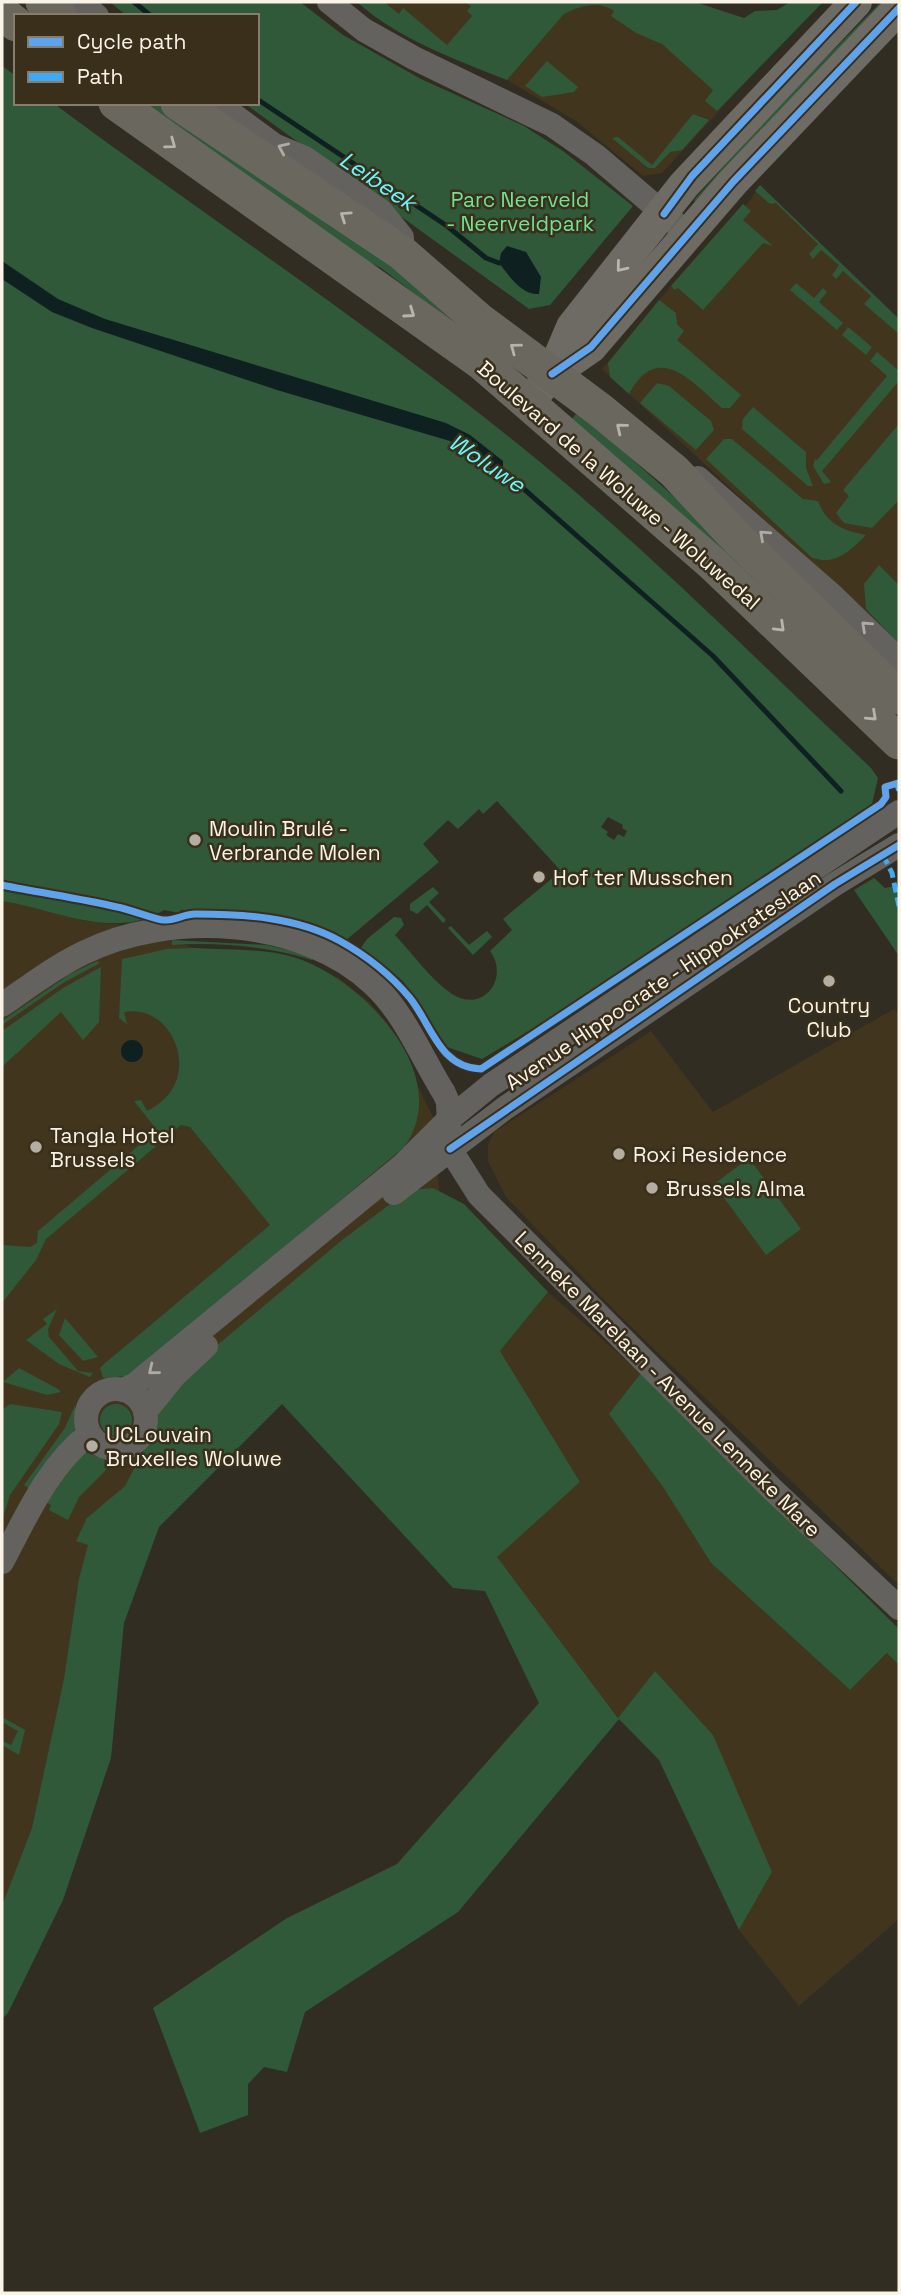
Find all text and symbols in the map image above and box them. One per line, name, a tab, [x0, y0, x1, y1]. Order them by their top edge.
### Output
legend	[14, 14, 259, 105]
text: Cycle path	[77, 28, 186, 55]
text: Path	[77, 63, 123, 90]
one-way arrow	[163, 136, 176, 148]
one-way arrow	[278, 142, 290, 156]
water label: Leibeek	[334, 144, 424, 219]
park label: Parc Neerveld - Neerveldpark	[446, 186, 594, 237]
one-way arrow	[340, 211, 353, 224]
one-way arrow	[617, 258, 629, 271]
one-way arrow	[402, 305, 415, 317]
one-way arrow	[511, 343, 523, 356]
street label: Boulevard de la Woluwe - Woluwedal	[472, 355, 766, 615]
one-way arrow	[616, 423, 628, 436]
water label: Woluwe	[443, 427, 532, 500]
one-way arrow	[759, 530, 772, 543]
one-way arrow	[772, 619, 785, 632]
one-way arrow	[861, 622, 874, 634]
one-way arrow	[864, 708, 877, 721]
place label: Moulin Brulé - Verbrande Molen	[209, 815, 381, 866]
marker: Moulin Brulé - Verbrande Molen	[187, 832, 203, 848]
street label: Avenue Hippocrate - Hippokrateslaan	[500, 864, 826, 1096]
place label: Hof ter Musschen	[553, 864, 733, 891]
marker: Hof ter Musschen	[531, 869, 547, 885]
marker: Country Club	[821, 973, 837, 989]
place label: Country Club	[788, 992, 870, 1043]
place label: Tangla Hotel Brussels	[50, 1122, 175, 1173]
marker: Tangla Hotel Brussels	[28, 1139, 44, 1155]
place label: Roxi Residence	[633, 1141, 787, 1168]
marker: Roxi Residence	[611, 1146, 627, 1162]
place label: Brussels Alma	[666, 1175, 805, 1202]
marker: Brussels Alma	[644, 1180, 660, 1196]
street label: Lenneke Marelaan - Avenue Lenneke Mare	[509, 1225, 827, 1543]
one-way arrow	[148, 1362, 161, 1374]
place label: UCLouvain Bruxelles Woluwe	[106, 1421, 282, 1472]
marker: UCLouvain Bruxelles Woluwe	[84, 1438, 100, 1454]

